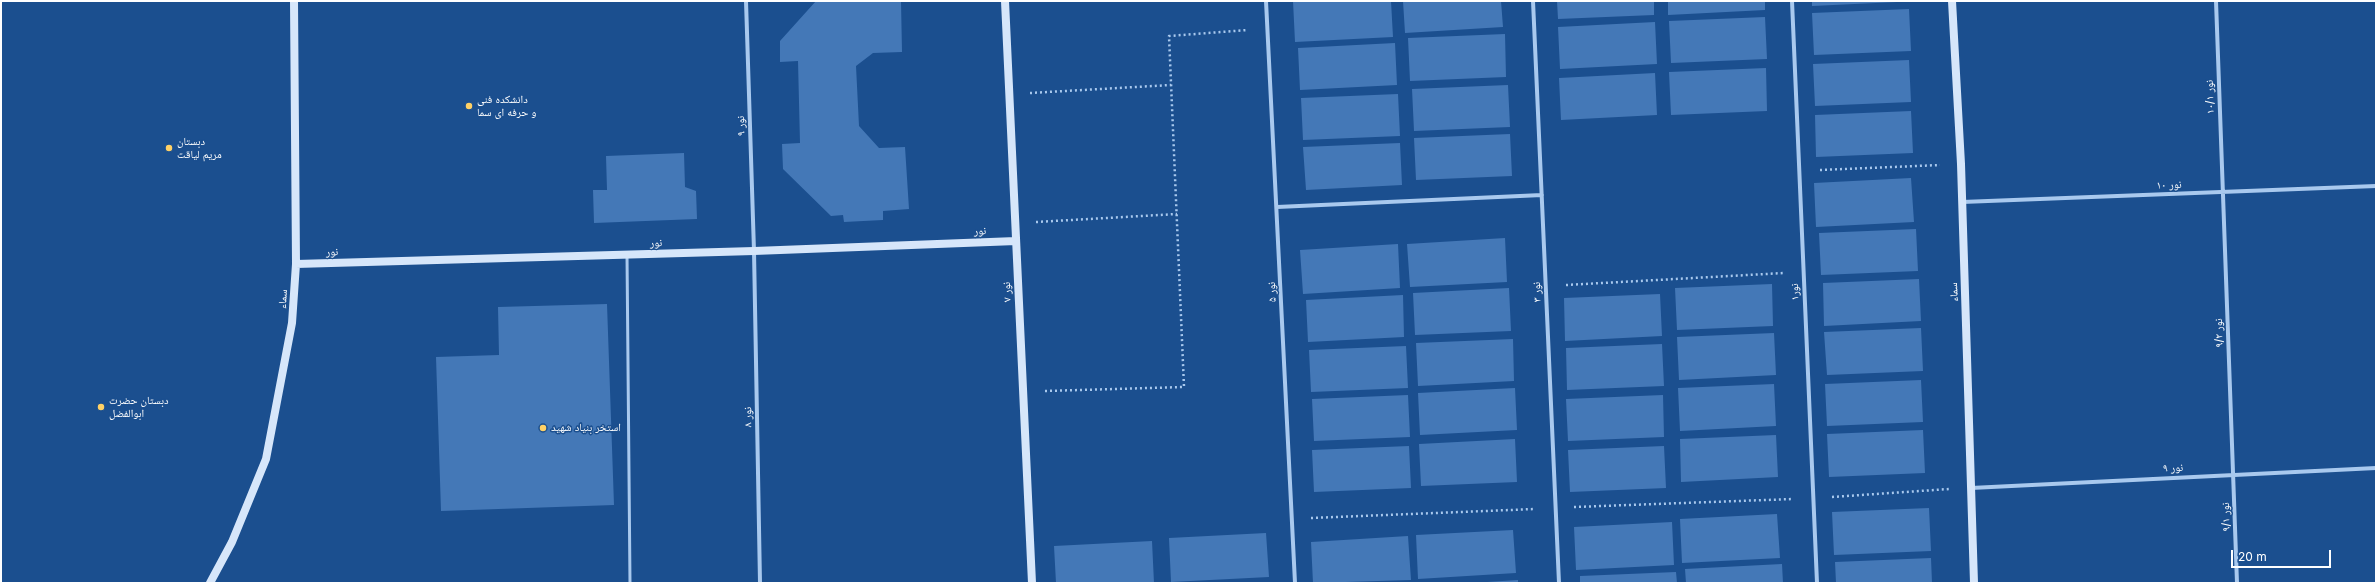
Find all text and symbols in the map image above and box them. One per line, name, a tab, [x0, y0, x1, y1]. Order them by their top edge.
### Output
street label: نور ۱۰/۱	[2203, 80, 2217, 114]
place label: دانشکده فنی و حرفه ای سما	[477, 93, 536, 119]
marker: دانشکده فنی و حرفه ای سما	[464, 101, 474, 111]
street label: نور ۹	[734, 116, 748, 136]
place label: دبستان مریم لیاقت	[177, 135, 222, 161]
marker: دبستان مریم لیاقت	[164, 143, 174, 153]
street label: نور ۱۰	[2156, 178, 2182, 192]
street label: نور	[974, 224, 986, 238]
street label: نور	[650, 236, 662, 250]
street label: نور	[326, 245, 338, 259]
street label: نور ۷	[1000, 281, 1014, 303]
street label: نور ۵	[1265, 281, 1279, 303]
street label: نور ۳	[1530, 281, 1544, 303]
street label: سماء	[1947, 282, 1961, 302]
street label: نور۱	[1788, 283, 1802, 301]
street label: سماء	[276, 289, 290, 309]
street label: نور ۹/۲	[2212, 318, 2226, 348]
place label: دبستان حضرت ابوالفضل	[109, 394, 169, 420]
marker: دبستان حضرت ابوالفضل	[96, 402, 106, 412]
street label: نور ۸	[741, 407, 755, 427]
place label: استخر بنیاد شهید	[551, 421, 621, 435]
marker: استخر بنیاد شهید	[538, 423, 548, 433]
street label: نور ۹	[2162, 461, 2184, 475]
street label: نور ۹/۱	[2219, 502, 2233, 532]
scale bar	[2233, 542, 2333, 568]
text: 20 m	[2238, 549, 2267, 564]

